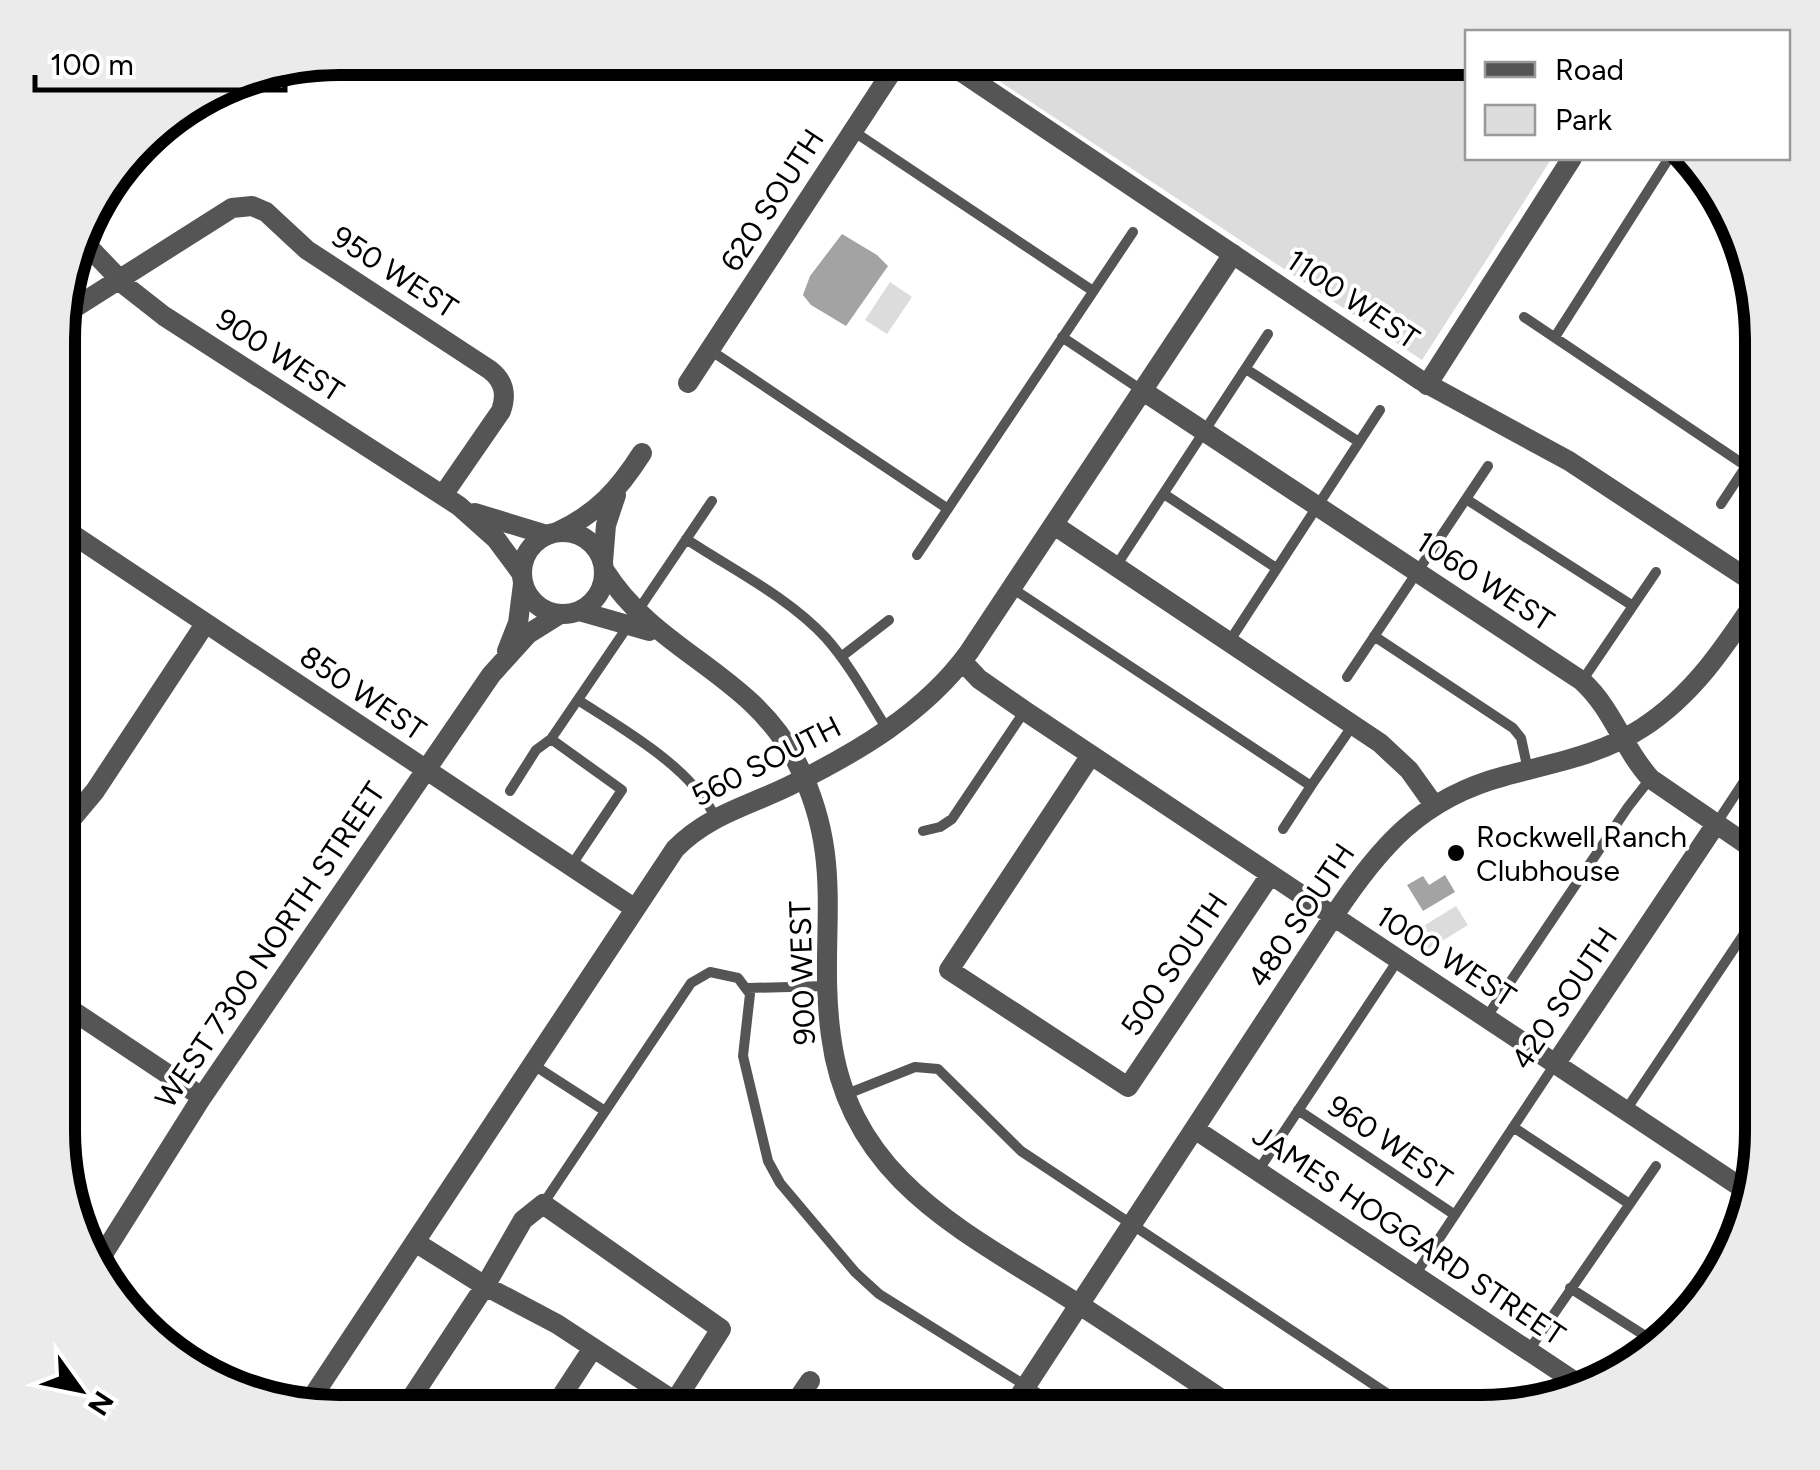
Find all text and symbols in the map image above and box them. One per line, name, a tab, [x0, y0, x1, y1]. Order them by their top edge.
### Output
scale bar	[35, 30, 285, 92]
legend	[1465, 30, 1790, 160]
text: 100 m	[50, 46, 134, 83]
text: Road	[1555, 51, 1624, 88]
text: Park	[1555, 101, 1613, 138]
street label: 620 SOUTH	[712, 122, 832, 278]
street label: 950 WEST	[325, 218, 465, 327]
street label: 1100 WEST	[1280, 241, 1427, 357]
street label: 900 WEST	[209, 300, 351, 410]
street label: 1060 WEST	[1409, 523, 1561, 639]
street label: 850 WEST	[293, 637, 433, 749]
street label: 560 SOUTH	[685, 708, 847, 814]
street label: WEST 7300 NORTH STREET	[147, 775, 393, 1115]
place label: Rockwell Ranch Clubhouse	[1476, 818, 1687, 889]
street label: 480 SOUTH	[1239, 836, 1363, 994]
marker: Rockwell Ranch Clubhouse	[1445, 842, 1467, 864]
street label: 500 SOUTH	[1113, 885, 1235, 1043]
street label: 1000 WEST	[1369, 897, 1523, 1015]
street label: 900 WEST	[781, 900, 823, 1046]
street label: 420 SOUTH	[1503, 920, 1625, 1076]
street label: 960 WEST	[1321, 1087, 1460, 1197]
street label: JAMES HOGGARD STREET	[1246, 1117, 1573, 1354]
north arrow	[30, 1340, 130, 1440]
text: N	[81, 1385, 121, 1422]

